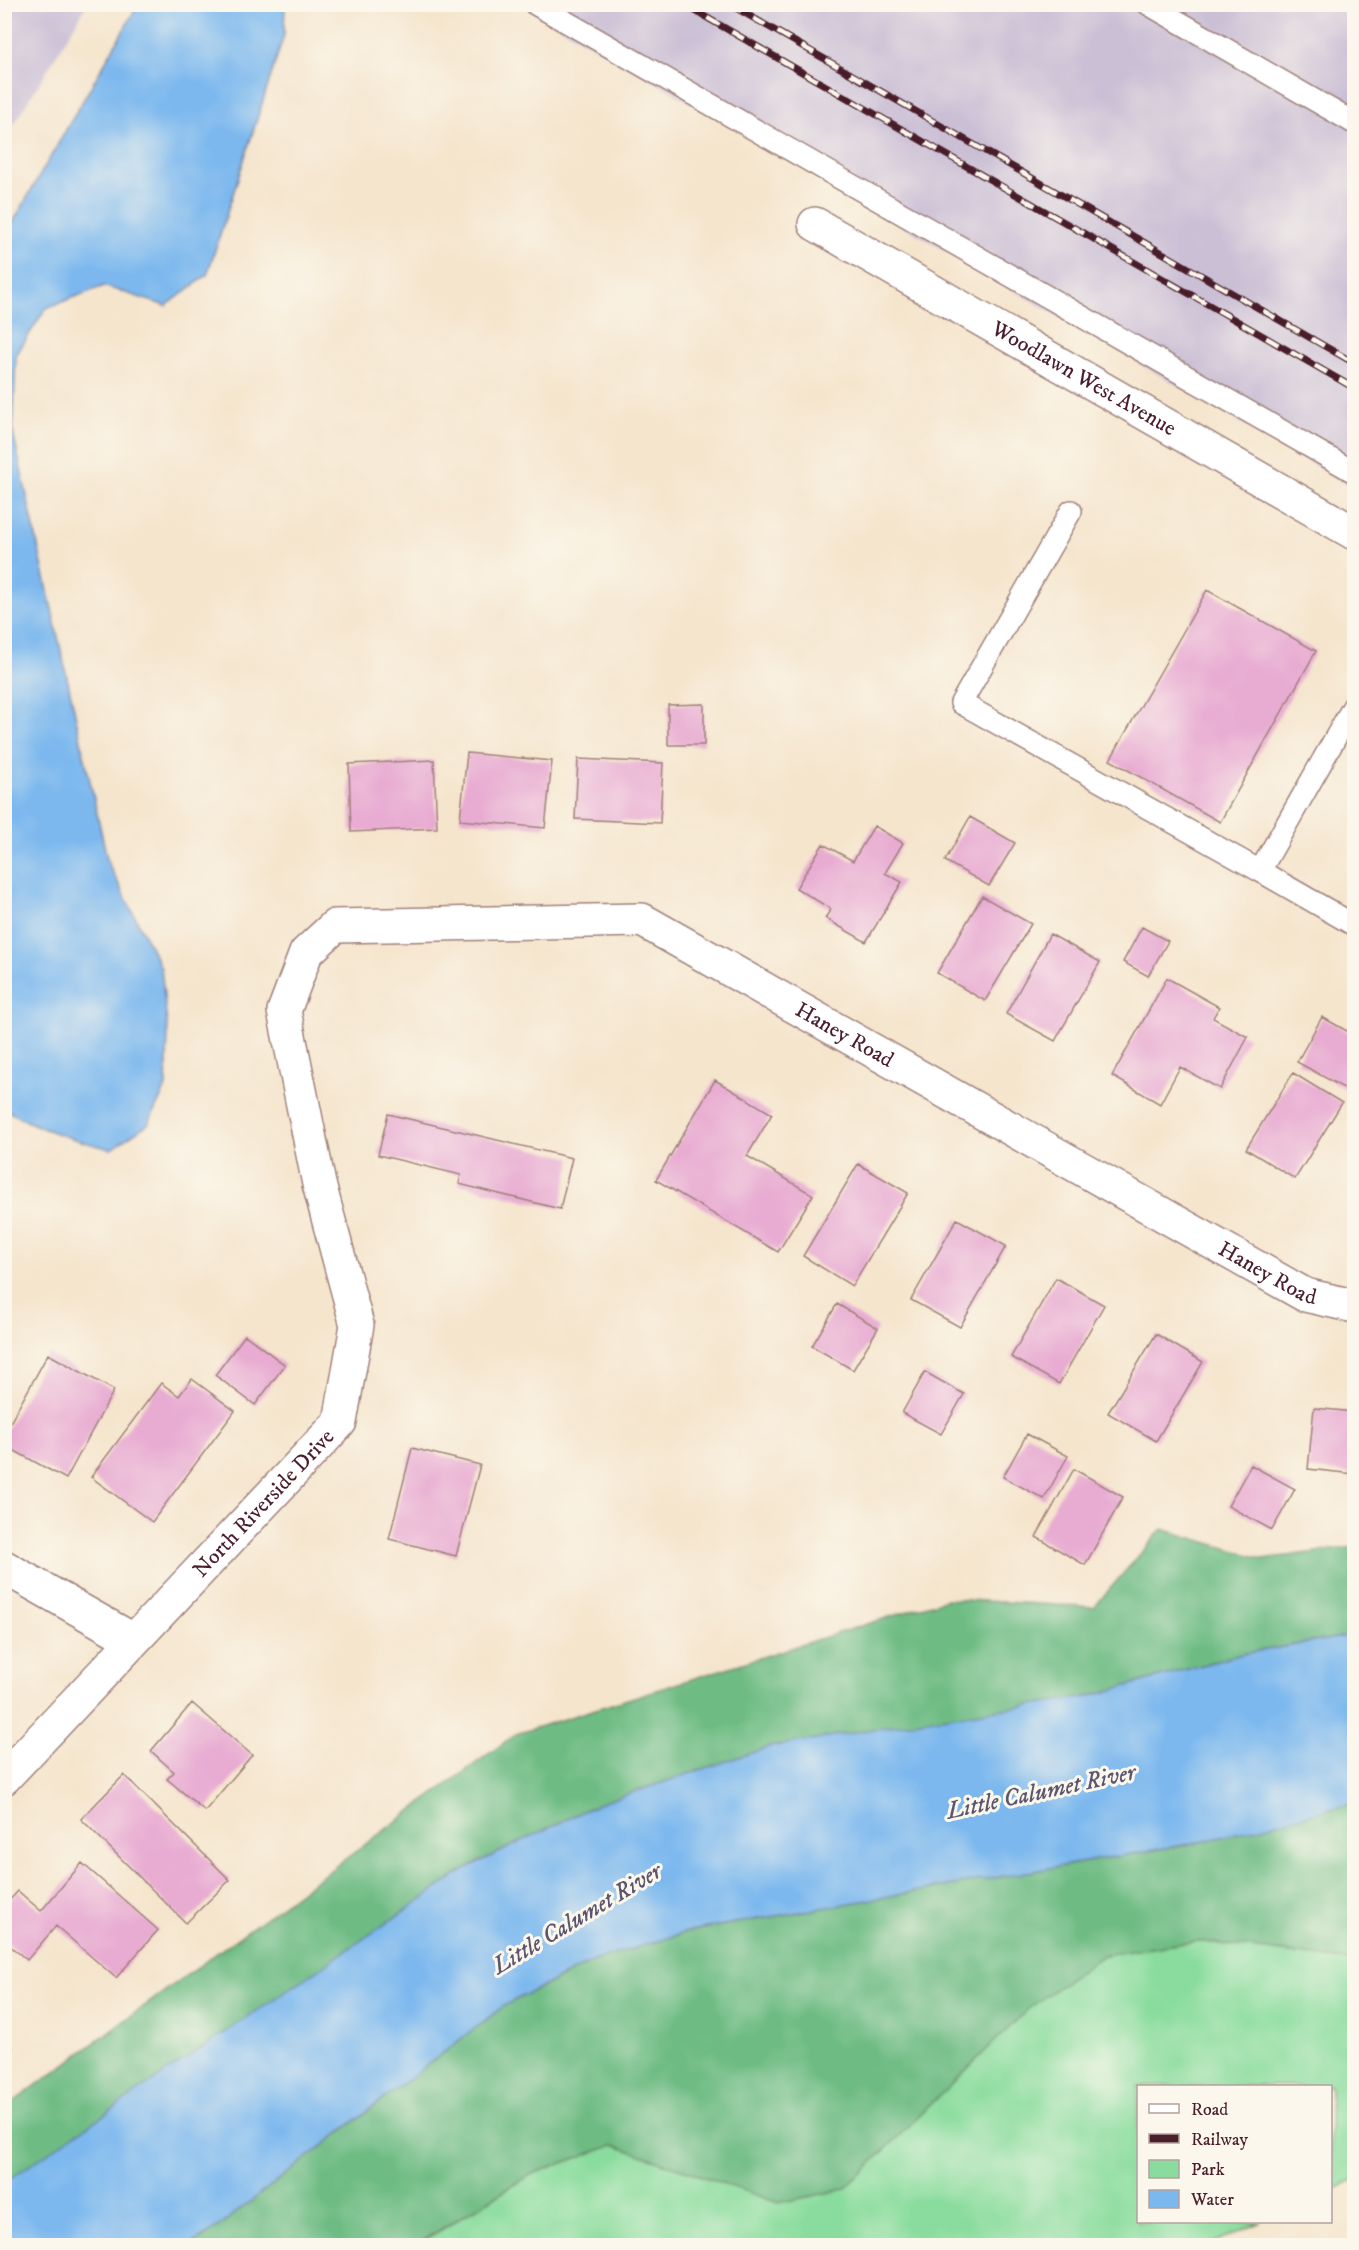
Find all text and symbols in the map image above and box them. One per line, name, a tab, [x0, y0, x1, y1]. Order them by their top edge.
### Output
street label: Woodlawn West Avenue	[986, 314, 1181, 442]
street label: Haney Road	[790, 996, 899, 1073]
street label: Haney Road	[1213, 1235, 1319, 1311]
street label: North Riverside Drive	[187, 1423, 340, 1583]
water label: Little Calumet River	[942, 1757, 1141, 1827]
water label: Little Calumet River	[485, 1855, 669, 1982]
legend	[1137, 2085, 1332, 2223]
text: Road	[1191, 2099, 1228, 2121]
text: Railway	[1191, 2129, 1249, 2151]
text: Park	[1191, 2159, 1225, 2181]
text: Water	[1190, 2189, 1234, 2211]

